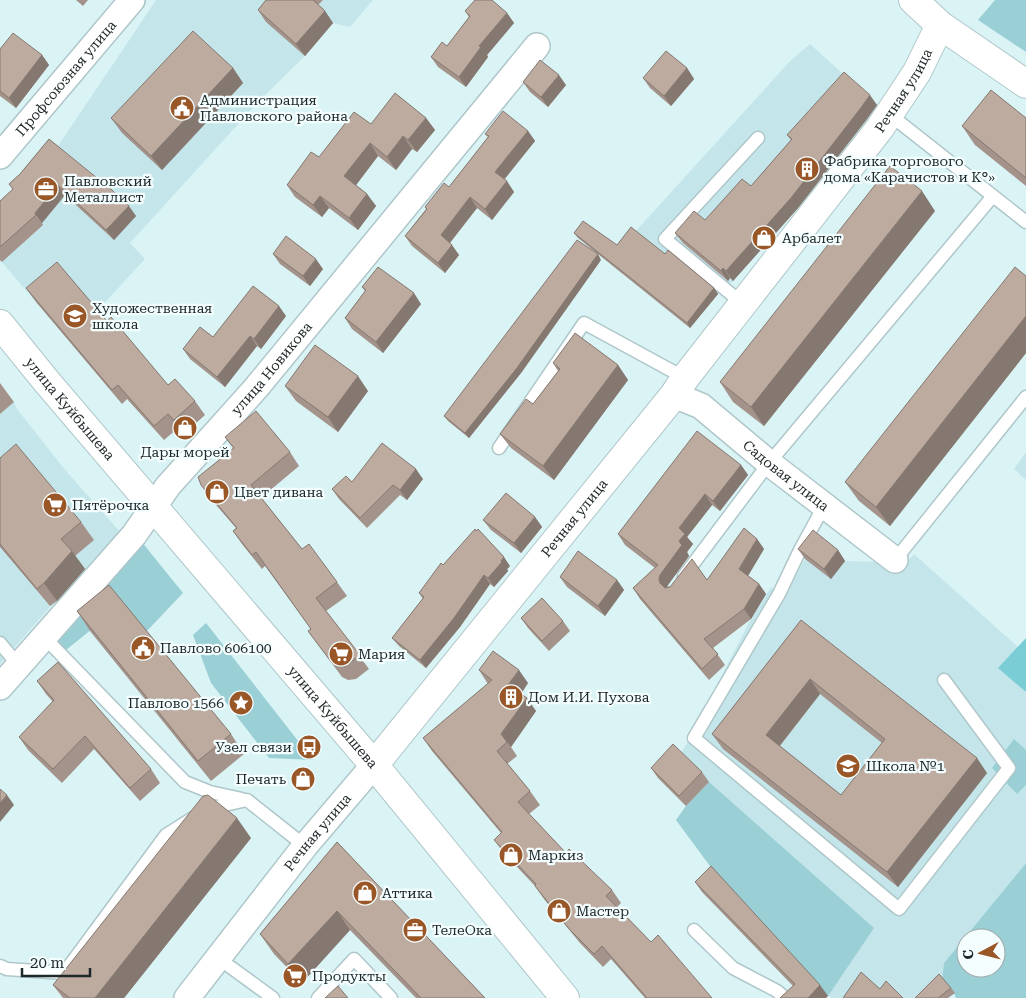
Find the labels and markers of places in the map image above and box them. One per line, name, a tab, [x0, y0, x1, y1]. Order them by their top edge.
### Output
place label: Администрация Павловского района	[200, 92, 348, 124]
public building icon: Администрация Павловского района	[169, 95, 195, 121]
place label: Фабрика торгового дома «Карачистов и К°»	[824, 153, 995, 185]
building icon: Фабрика торгового дома «Карачистов и К°»	[794, 156, 820, 182]
place label: Павловский Металлист	[64, 173, 152, 205]
office icon: Павловский Металлист	[33, 176, 59, 202]
shop icon: Арбалет	[751, 225, 777, 251]
place label: Арбалет	[782, 230, 842, 246]
place label: Художественная школа	[92, 300, 212, 332]
school or university icon: Художественная школа	[62, 303, 88, 329]
shop icon: Дары морей	[172, 415, 198, 441]
place label: Дары морей	[140, 444, 230, 460]
shop icon: Цвет дивана	[204, 479, 230, 505]
place label: Цвет дивана	[234, 484, 323, 500]
supermarket icon: Пятёрочка	[42, 492, 68, 518]
place label: Пятёрочка	[72, 497, 149, 513]
public building icon: Павлово 606100	[130, 635, 156, 661]
place label: Павлово 606100	[160, 640, 272, 656]
supermarket icon: Мария	[328, 641, 354, 667]
place label: Мария	[358, 646, 405, 662]
building icon: Дом И.И. Пухова	[498, 684, 524, 710]
place label: Дом И.И. Пухова	[528, 689, 650, 705]
place icon: Павлово 1566	[228, 690, 254, 716]
place label: Павлово 1566	[128, 695, 224, 711]
bus stop icon: Узел связи	[296, 734, 322, 760]
place label: Узел связи	[215, 739, 292, 755]
school or university icon: Школа №1	[835, 753, 861, 779]
place label: Школа №1	[866, 758, 945, 774]
shop icon: Печать	[290, 766, 316, 792]
place label: Печать	[236, 771, 287, 787]
shop icon: Маркиз	[498, 842, 524, 868]
place label: Маркиз	[528, 847, 584, 863]
shop icon: Аттика	[352, 880, 378, 906]
place label: Аттика	[382, 885, 433, 901]
shop icon: Мастер	[546, 898, 572, 924]
place label: Мастер	[576, 903, 629, 919]
office icon: ТелеОка	[402, 917, 428, 943]
place label: ТелеОка	[432, 922, 492, 938]
supermarket icon: Продукты	[282, 963, 308, 989]
place label: Продукты	[312, 968, 386, 984]

